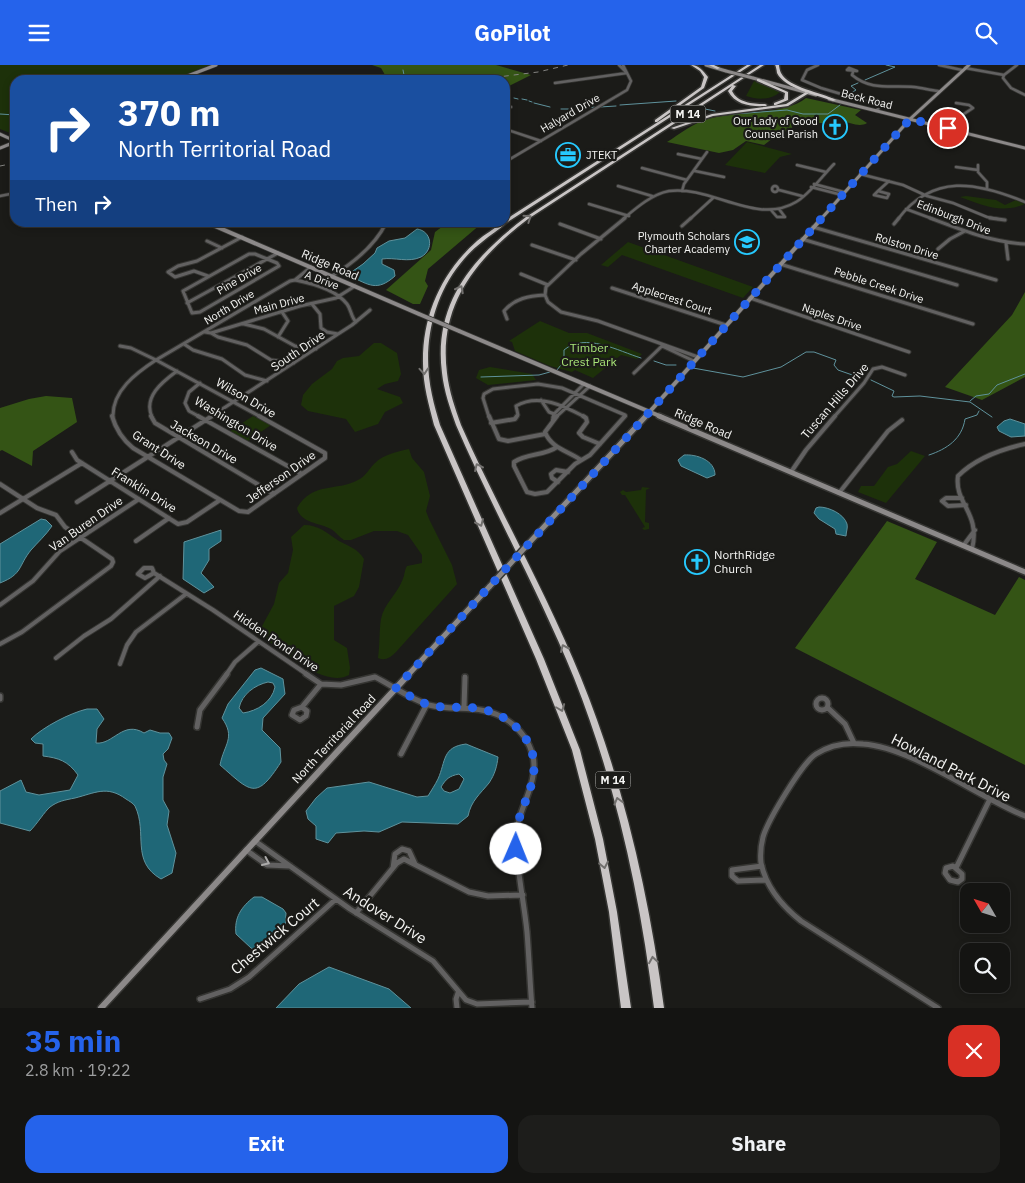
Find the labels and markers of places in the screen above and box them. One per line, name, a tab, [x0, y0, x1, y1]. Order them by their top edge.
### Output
pin	[927, 107, 969, 149]
place label: Our Lady of Good Counsel Parish	[733, 114, 818, 141]
church icon: Our Lady of Good Counsel Parish	[822, 114, 848, 140]
office icon: JTEKT	[555, 142, 581, 168]
place label: JTEKT	[586, 148, 618, 162]
place label: Plymouth Scholars Charter Academy	[638, 229, 731, 256]
school or university icon: Plymouth Scholars Charter Academy	[734, 229, 760, 255]
place label: NorthRidge Church	[714, 547, 776, 576]
church icon: NorthRidge Church	[684, 549, 710, 575]

